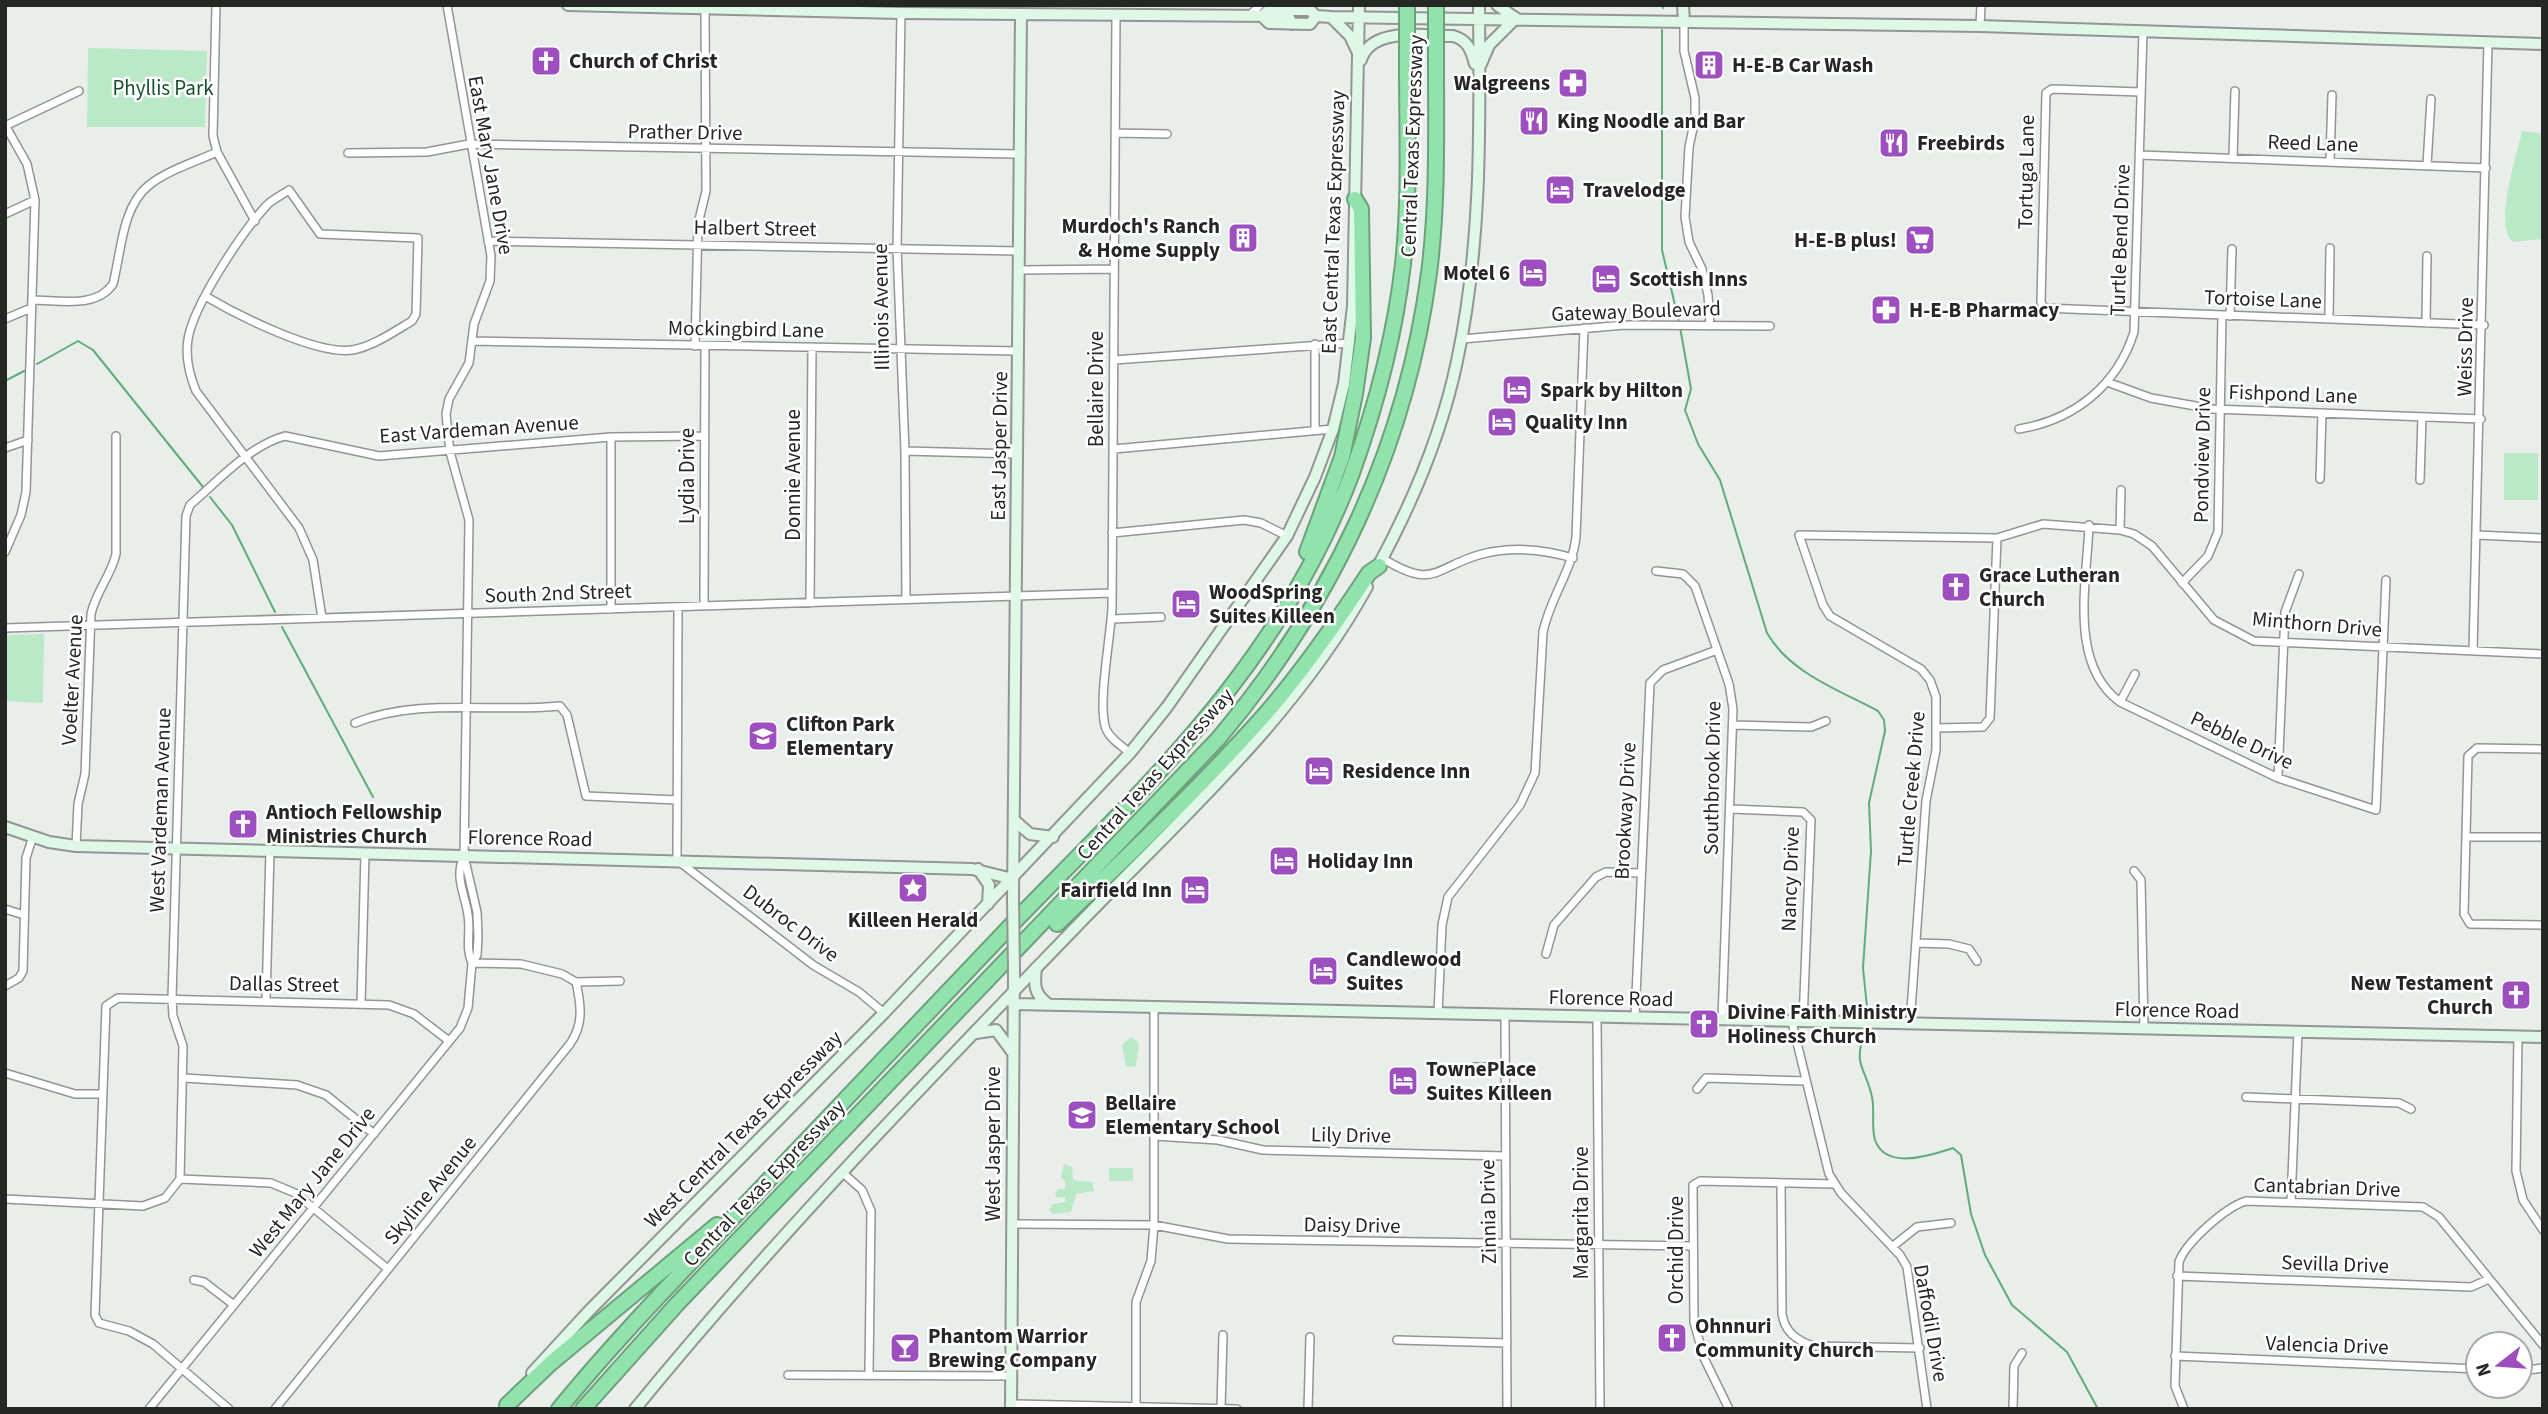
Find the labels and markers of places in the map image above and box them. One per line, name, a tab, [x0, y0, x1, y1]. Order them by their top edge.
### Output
church icon: Church of Christ	[529, 44, 563, 78]
place label: Church of Christ	[569, 46, 718, 76]
building icon: H-E-B Car Wash	[1692, 48, 1726, 82]
place label: H-E-B Car Wash	[1732, 50, 1874, 80]
pharmacy icon: Walgreens	[1556, 66, 1590, 100]
place label: Walgreens	[1454, 68, 1550, 98]
restaurant icon: King Noodle and Bar	[1517, 104, 1551, 138]
place label: King Noodle and Bar	[1557, 106, 1746, 136]
restaurant icon: Freebirds	[1877, 126, 1911, 160]
place label: Freebirds	[1917, 128, 2005, 158]
hotel icon: Travelodge	[1543, 173, 1577, 207]
place label: Travelodge	[1583, 175, 1686, 205]
place label: Murdoch's Ranch & Home Supply	[1061, 211, 1220, 265]
building icon: Murdoch's Ranch & Home Supply	[1226, 221, 1260, 255]
supermarket icon: H-E-B plus!	[1903, 223, 1937, 257]
place label: H-E-B plus!	[1794, 225, 1897, 255]
hotel icon: Motel 6	[1516, 256, 1550, 290]
place label: Motel 6	[1443, 258, 1510, 288]
hotel icon: Scottish Inns	[1589, 262, 1623, 296]
place label: Scottish Inns	[1629, 264, 1748, 294]
pharmacy icon: H-E-B Pharmacy	[1869, 293, 1903, 327]
place label: H-E-B Pharmacy	[1909, 295, 2059, 325]
hotel icon: Spark by Hilton	[1500, 373, 1534, 407]
place label: Spark by Hilton	[1540, 375, 1683, 405]
hotel icon: Quality Inn	[1485, 405, 1519, 439]
place label: Quality Inn	[1525, 407, 1628, 437]
place label: Grace Lutheran Church	[1979, 560, 2120, 614]
church icon: Grace Lutheran Church	[1939, 570, 1973, 604]
place label: WoodSpring Suites Killeen	[1209, 577, 1335, 631]
hotel icon: WoodSpring Suites Killeen	[1169, 587, 1203, 621]
place label: Clifton Park Elementary	[786, 709, 895, 763]
school or university icon: Clifton Park Elementary	[746, 719, 780, 753]
hotel icon: Residence Inn	[1302, 754, 1336, 788]
place label: Residence Inn	[1342, 756, 1470, 786]
place label: Antioch Fellowship Ministries Church	[265, 797, 442, 851]
church icon: Antioch Fellowship Ministries Church	[226, 807, 260, 841]
hotel icon: Holiday Inn	[1267, 844, 1301, 878]
place label: Holiday Inn	[1307, 846, 1413, 876]
place icon: Killeen Herald	[896, 871, 930, 905]
hotel icon: Fairfield Inn	[1178, 873, 1212, 907]
place label: Fairfield Inn	[1060, 875, 1172, 905]
place label: Killeen Herald	[848, 905, 978, 935]
place label: Candlewood Suites	[1346, 944, 1462, 998]
hotel icon: Candlewood Suites	[1306, 954, 1340, 988]
place label: New Testament Church	[2350, 968, 2493, 1022]
church icon: New Testament Church	[2499, 978, 2533, 1012]
place label: Divine Faith Ministry Holiness Church	[1727, 997, 1917, 1051]
church icon: Divine Faith Ministry Holiness Church	[1687, 1007, 1721, 1041]
place label: TownePlace Suites Killeen	[1426, 1054, 1552, 1108]
hotel icon: TownePlace Suites Killeen	[1386, 1064, 1420, 1098]
place label: Bellaire Elementary School	[1105, 1088, 1279, 1142]
school or university icon: Bellaire Elementary School	[1065, 1098, 1099, 1132]
place label: Ohnnuri Community Church	[1695, 1311, 1874, 1365]
place label: Phantom Warrior Brewing Company	[928, 1321, 1097, 1375]
church icon: Ohnnuri Community Church	[1655, 1321, 1689, 1355]
bar icon: Phantom Warrior Brewing Company	[888, 1331, 922, 1365]

